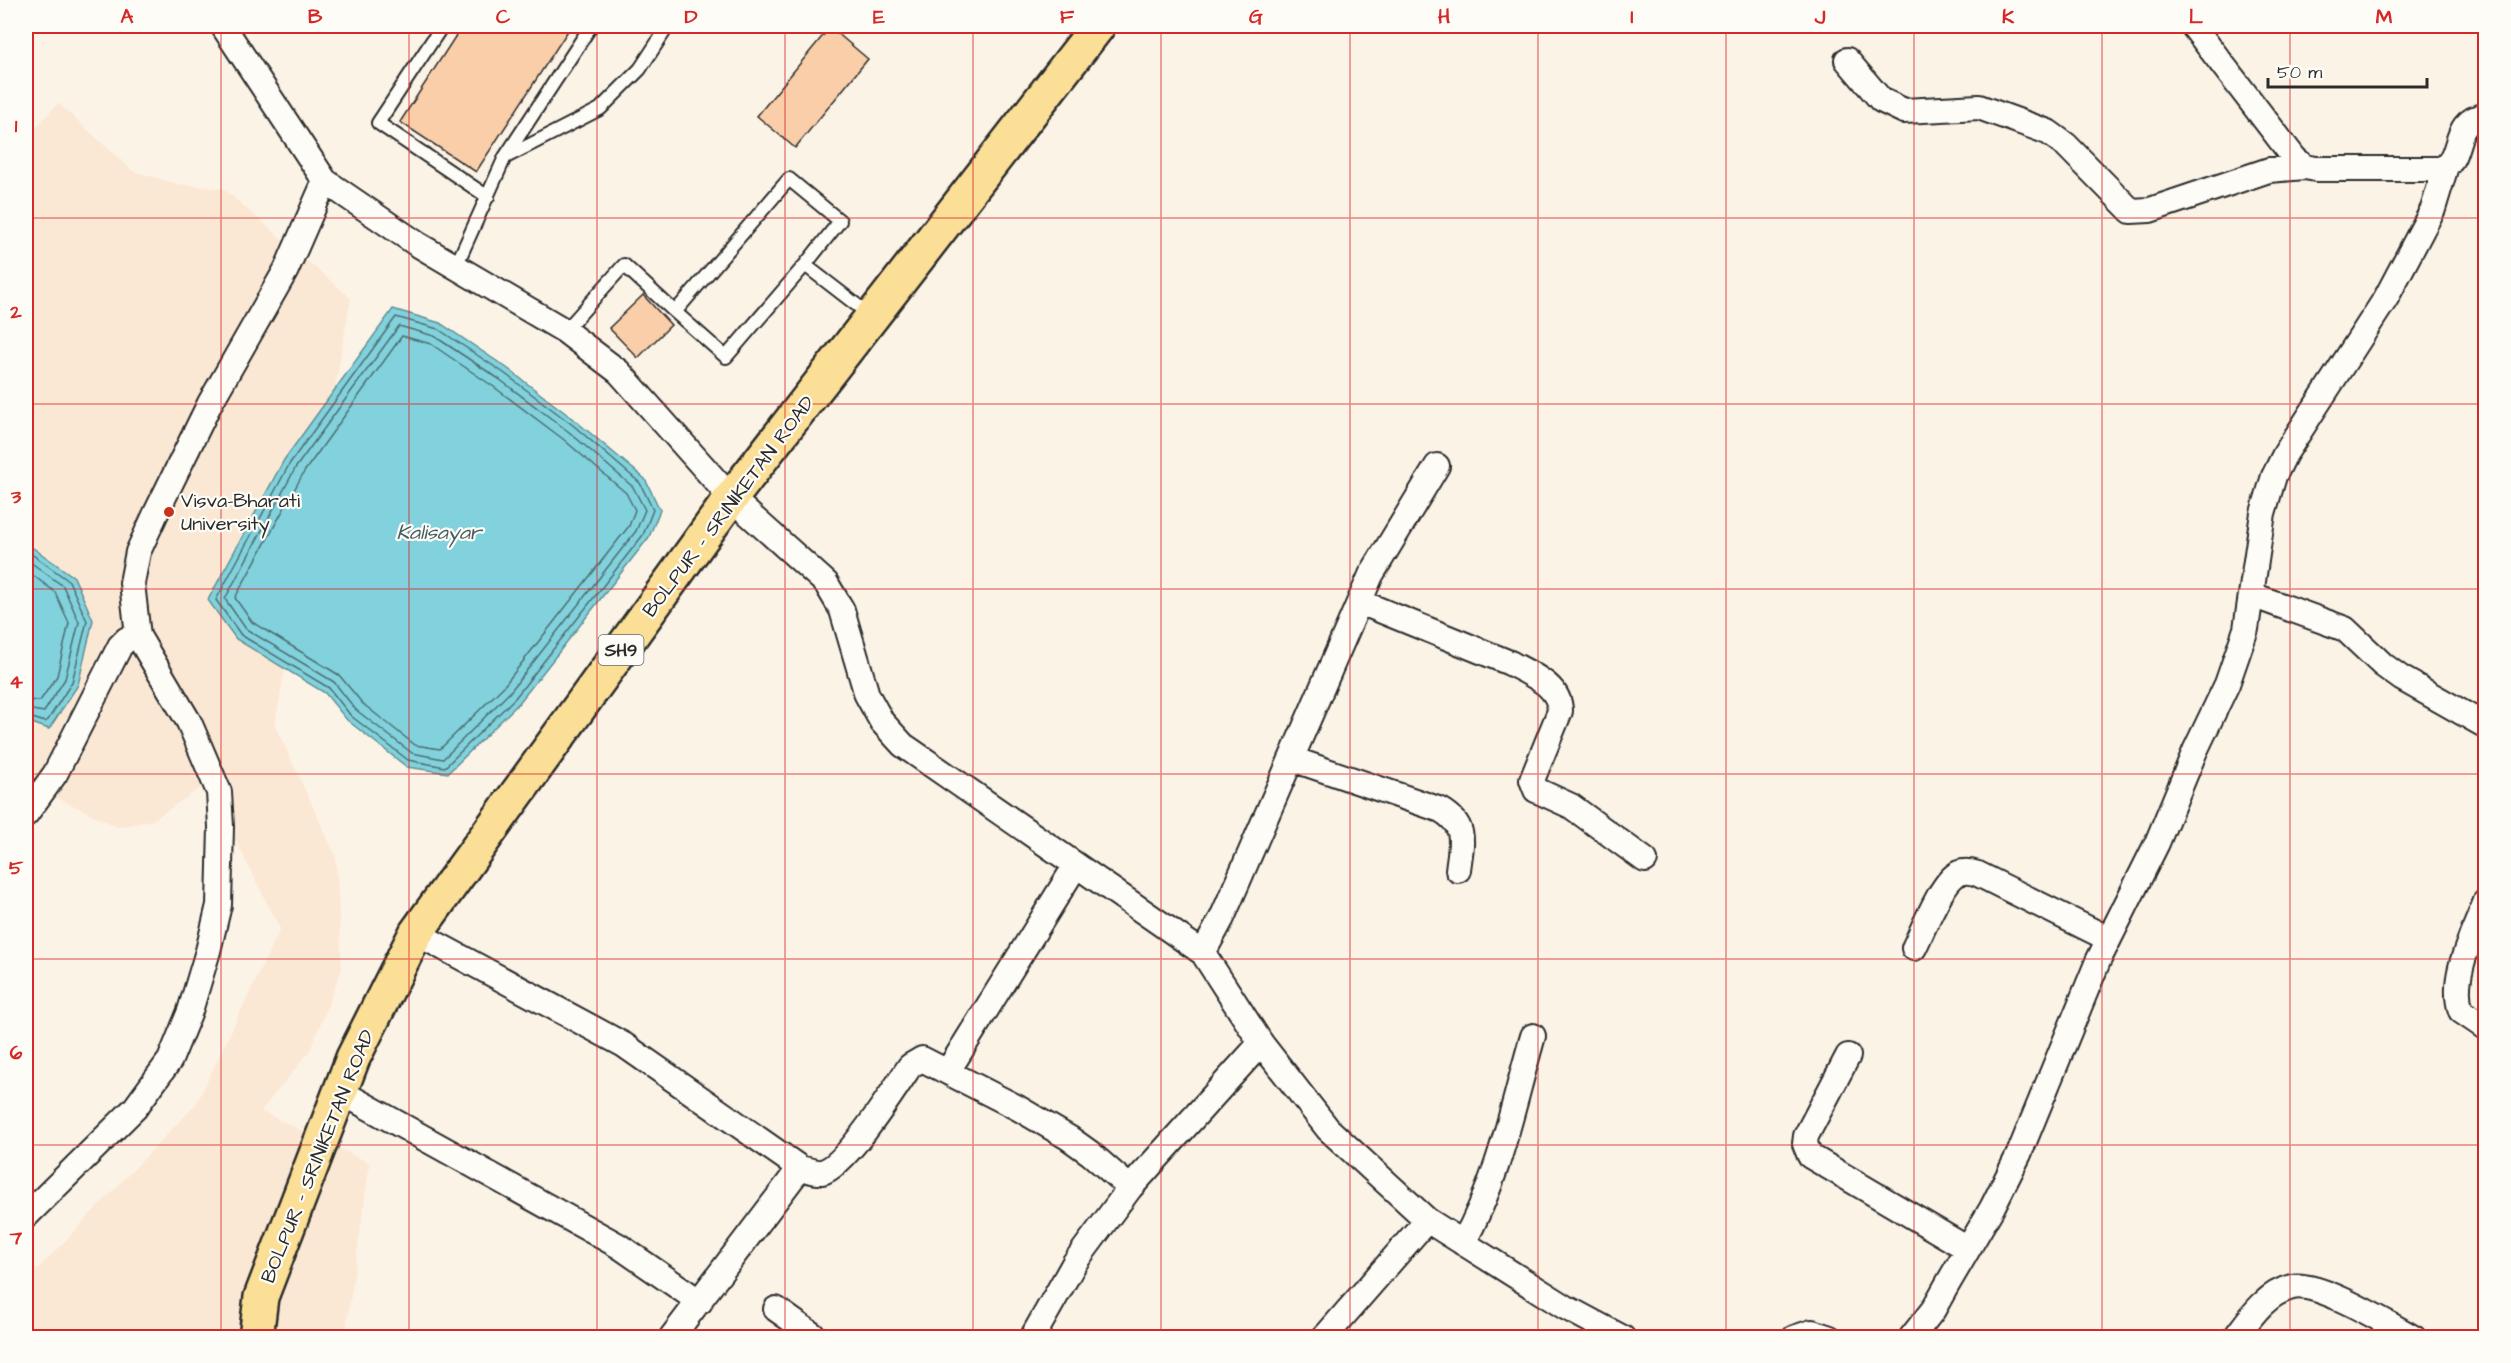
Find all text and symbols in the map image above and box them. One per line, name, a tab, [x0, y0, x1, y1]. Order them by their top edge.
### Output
text: A	[121, 3, 134, 31]
text: B	[308, 3, 323, 31]
text: C	[496, 3, 511, 31]
text: D	[685, 3, 698, 31]
text: E	[873, 3, 885, 31]
text: F	[1060, 3, 1075, 31]
text: G	[1249, 3, 1263, 31]
text: H	[1438, 3, 1450, 31]
text: I	[1630, 3, 1634, 31]
text: J	[1814, 3, 1826, 31]
text: K	[2002, 3, 2015, 31]
text: L	[2189, 3, 2203, 31]
text: M	[2376, 3, 2393, 31]
scale bar	[2268, 51, 2427, 89]
text: 50 m	[2277, 60, 2322, 85]
text: 1	[15, 112, 18, 140]
text: 2	[9, 298, 22, 326]
street label: BOLPUR - SRINIKETAN ROAD	[636, 390, 821, 623]
text: 3	[10, 483, 22, 511]
place label: Visva-Bharati University	[181, 487, 300, 539]
marker: Visva-Bharati University	[162, 505, 176, 519]
water label: Kalisayar	[397, 518, 484, 548]
road number: SH9	[598, 635, 644, 665]
text: 4	[9, 668, 23, 696]
text: 5	[9, 854, 24, 882]
street label: BOLPUR - SRINIKETAN ROAD	[254, 1026, 382, 1287]
text: 6	[10, 1039, 23, 1067]
text: 7	[9, 1224, 23, 1252]

